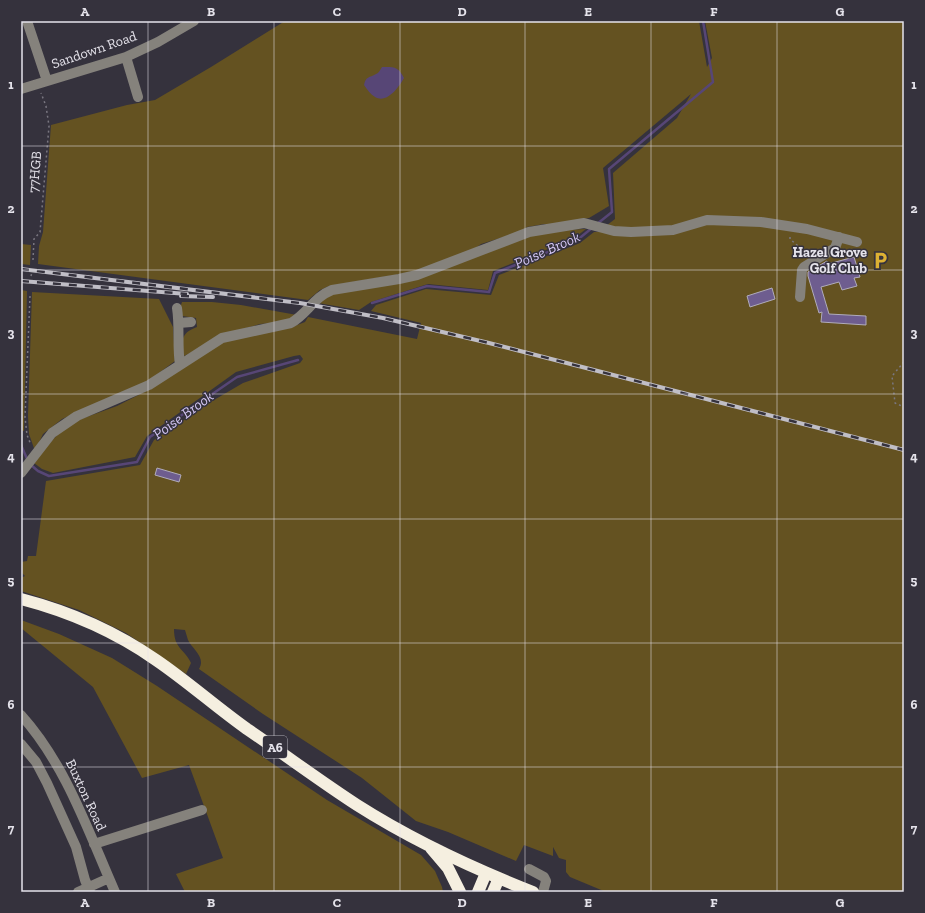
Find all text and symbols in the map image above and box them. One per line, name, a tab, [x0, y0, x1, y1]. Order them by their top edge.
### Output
text: A	[81, 4, 90, 19]
text: B	[207, 4, 215, 19]
text: C	[333, 4, 341, 19]
text: D	[457, 4, 467, 19]
text: E	[584, 4, 592, 19]
text: F	[710, 4, 718, 19]
text: G	[836, 4, 845, 19]
street label: Sandown Road	[49, 27, 139, 73]
text: 1	[8, 77, 14, 92]
text: 1	[911, 77, 917, 92]
street label: 77HGB	[25, 150, 45, 194]
text: 2	[8, 201, 15, 216]
text: 2	[911, 201, 918, 216]
water label: Poise Brook	[511, 227, 583, 273]
place label: Hazel Grove Golf Club	[793, 244, 867, 277]
parking icon: Hazel Grove Golf Club	[870, 250, 890, 270]
text: 3	[8, 325, 15, 340]
text: 3	[911, 325, 918, 340]
water label: Poise Brook	[149, 387, 217, 443]
text: 4	[7, 449, 15, 464]
text: 4	[910, 449, 918, 464]
text: 5	[8, 573, 15, 588]
text: 5	[911, 573, 918, 588]
text: 6	[8, 697, 15, 712]
text: 6	[911, 697, 918, 712]
road number: A6	[263, 736, 287, 758]
street label: Buxton Road	[62, 756, 110, 834]
text: 7	[8, 821, 15, 836]
text: 7	[911, 821, 918, 836]
text: A	[81, 895, 90, 910]
text: B	[207, 895, 215, 910]
text: C	[333, 895, 341, 910]
text: D	[457, 895, 467, 910]
text: E	[584, 895, 592, 910]
text: F	[710, 895, 718, 910]
text: G	[836, 895, 845, 910]

